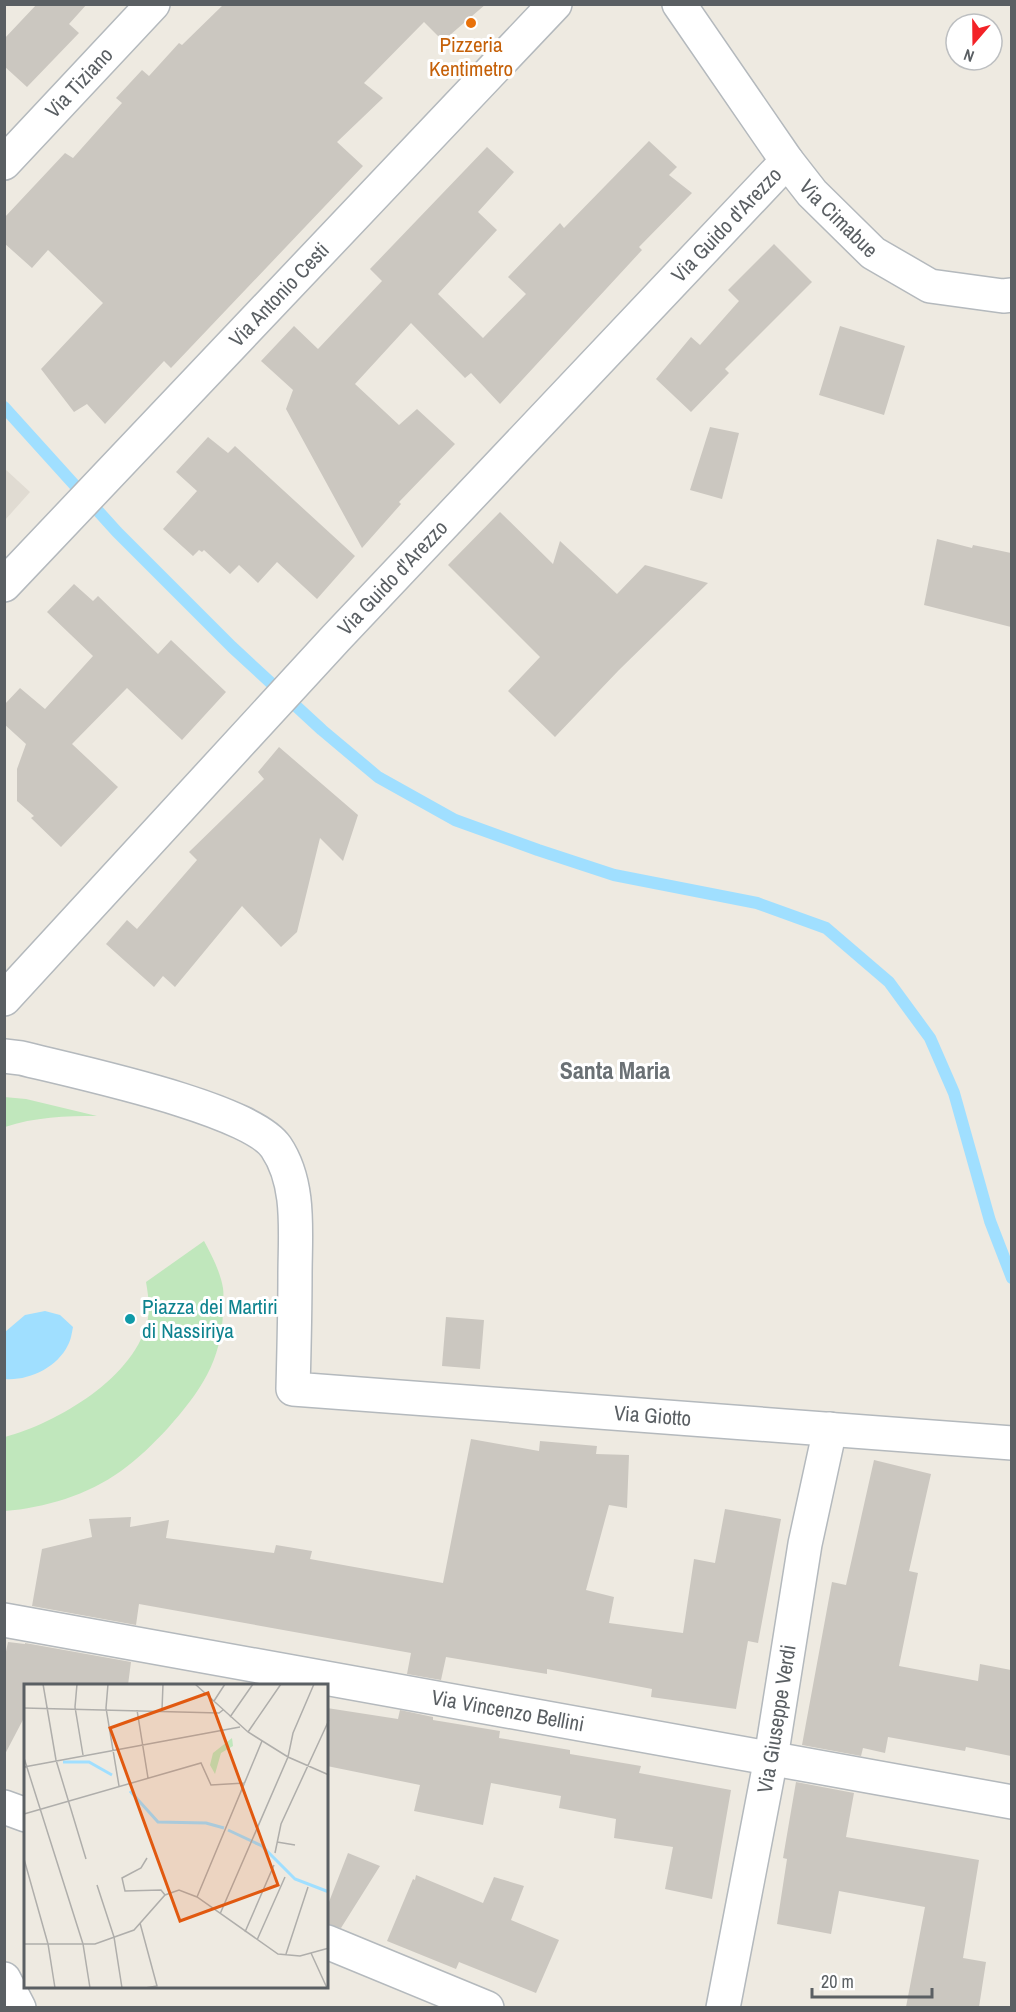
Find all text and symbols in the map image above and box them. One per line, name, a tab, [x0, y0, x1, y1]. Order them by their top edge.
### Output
north arrow	[944, 12, 1004, 72]
marker: Pizzeria Kentimetro	[464, 16, 478, 30]
place label: Pizzeria Kentimetro	[429, 30, 513, 83]
street label: Via Tiziano	[38, 41, 119, 124]
text: N	[961, 44, 977, 68]
street label: Via Guido d'Arezzo	[665, 161, 788, 288]
street label: Via Cimabue	[793, 173, 885, 264]
street label: Via Antonio Cesti	[222, 236, 335, 353]
street label: Via Guido d'Arezzo	[331, 514, 454, 642]
district label: Santa Maria	[560, 1054, 670, 1086]
place label: Piazza dei Martiri di Nassiriya	[142, 1292, 278, 1345]
marker: Piazza dei Martiri di Nassiriya	[123, 1312, 137, 1326]
street label: Via Giotto	[613, 1398, 692, 1433]
street label: Via Giuseppe Verdi	[750, 1643, 803, 1796]
street label: Via Vincenzo Bellini	[429, 1682, 587, 1738]
inset map	[24, 1684, 328, 1988]
scale bar	[812, 1961, 932, 1999]
text: 20 m	[821, 1969, 854, 1994]

